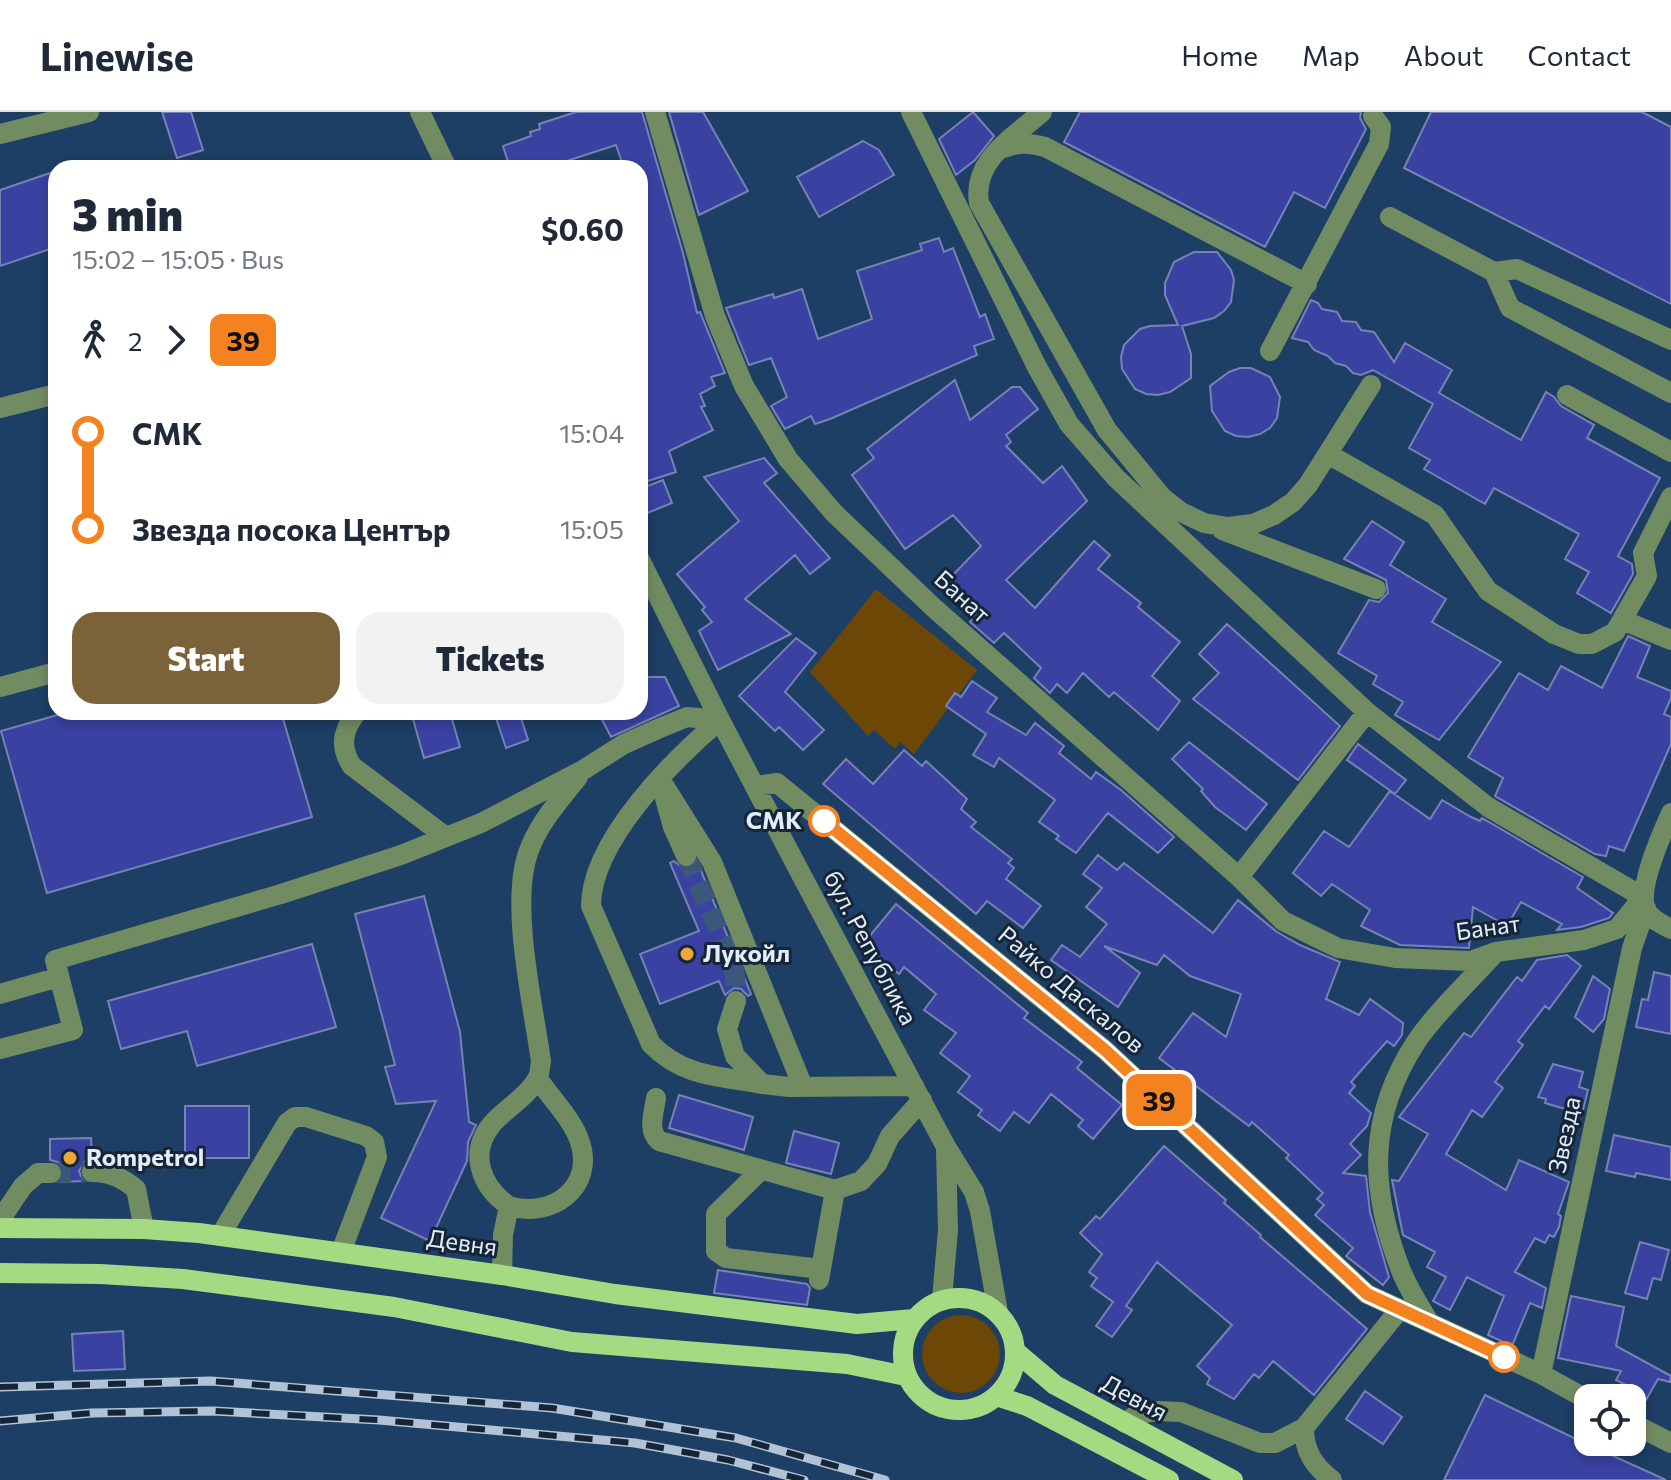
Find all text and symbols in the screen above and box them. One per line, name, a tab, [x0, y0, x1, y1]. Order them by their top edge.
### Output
text: Linewise	[40, 32, 194, 79]
text: Home	[1181, 38, 1258, 72]
text: Map	[1302, 38, 1360, 72]
text: About	[1404, 38, 1484, 72]
text: Contact	[1528, 38, 1631, 72]
text: 3 min	[72, 186, 183, 240]
text: $0.60	[541, 210, 624, 247]
text: 15:02 – 15:05 · Bus	[72, 243, 284, 274]
icon: walk	[72, 318, 116, 362]
icon: forward	[154, 318, 198, 362]
text: 39	[226, 323, 260, 357]
text: 2	[128, 325, 142, 356]
text: СМК	[132, 414, 202, 451]
text: 15:04	[559, 417, 624, 448]
text: Звезда посока Център	[132, 510, 451, 547]
text: 15:05	[560, 513, 624, 544]
street label: Банат	[929, 563, 997, 628]
button: Start	[72, 612, 340, 704]
button: Tickets	[356, 612, 624, 704]
place label: СМК	[746, 805, 802, 834]
marker: СМК	[809, 806, 839, 836]
street label: бул. Република	[818, 865, 924, 1029]
street label: Банат	[1454, 908, 1522, 945]
street label: Райко Даскалов	[993, 919, 1151, 1058]
place label: Лукойл	[703, 938, 790, 967]
marker: Лукойл	[678, 945, 696, 963]
line badge: 39	[1123, 1074, 1195, 1126]
text: 39	[1142, 1083, 1176, 1117]
street label: Звезда	[1541, 1094, 1586, 1175]
place label: Rompetrol	[86, 1142, 204, 1171]
marker: Rompetrol	[61, 1149, 79, 1167]
street label: Девня	[425, 1222, 499, 1261]
unlabelled marker	[1489, 1342, 1519, 1372]
street label: Девня	[1097, 1367, 1173, 1426]
map controls	[1574, 1384, 1646, 1456]
button: locate	[1574, 1384, 1646, 1456]

